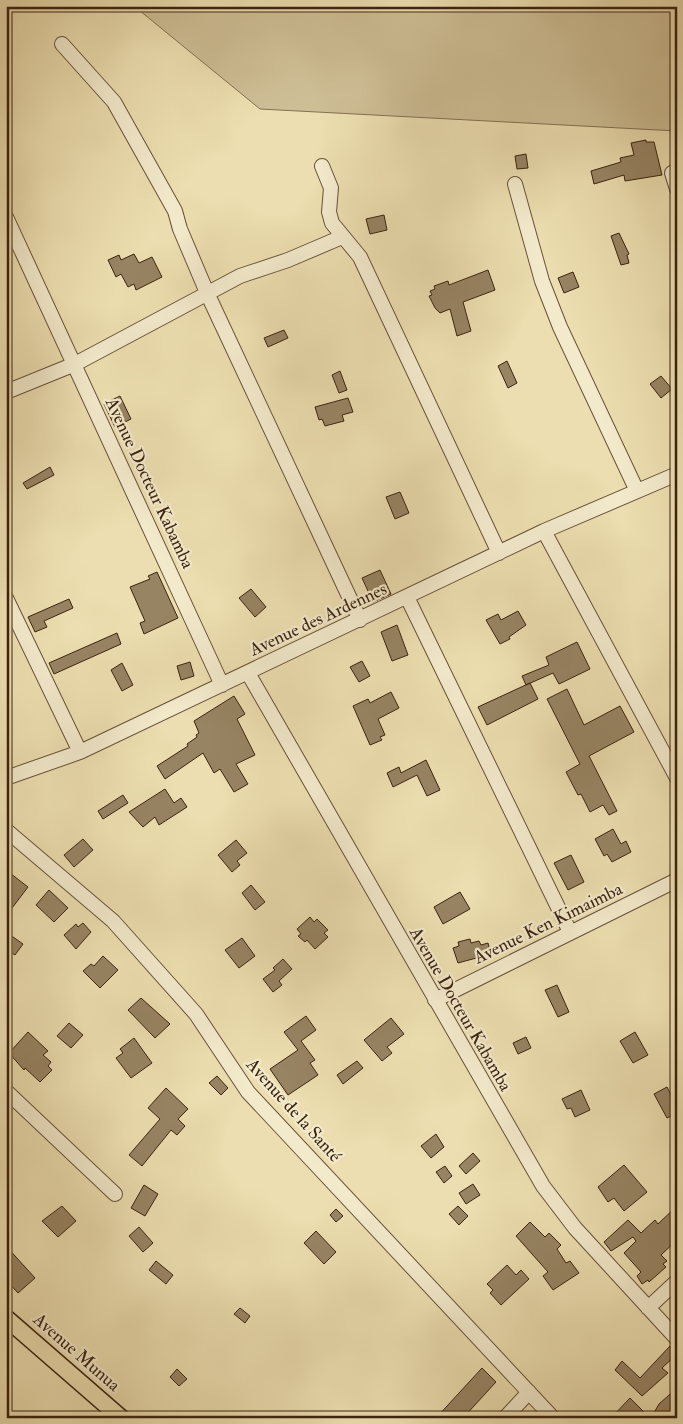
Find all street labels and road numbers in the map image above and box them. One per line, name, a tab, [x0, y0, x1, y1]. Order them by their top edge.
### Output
street label: Avenue Docteur Kabamba	[99, 393, 200, 573]
street label: Avenue des Ardennes	[245, 578, 391, 662]
street label: Avenue Ken Kimaimba	[469, 877, 627, 970]
street label: Avenue Docteur Kabamba	[404, 922, 517, 1096]
street label: Avenue de la Santé	[240, 1053, 347, 1167]
street label: Avenue Munua	[28, 1308, 126, 1397]

